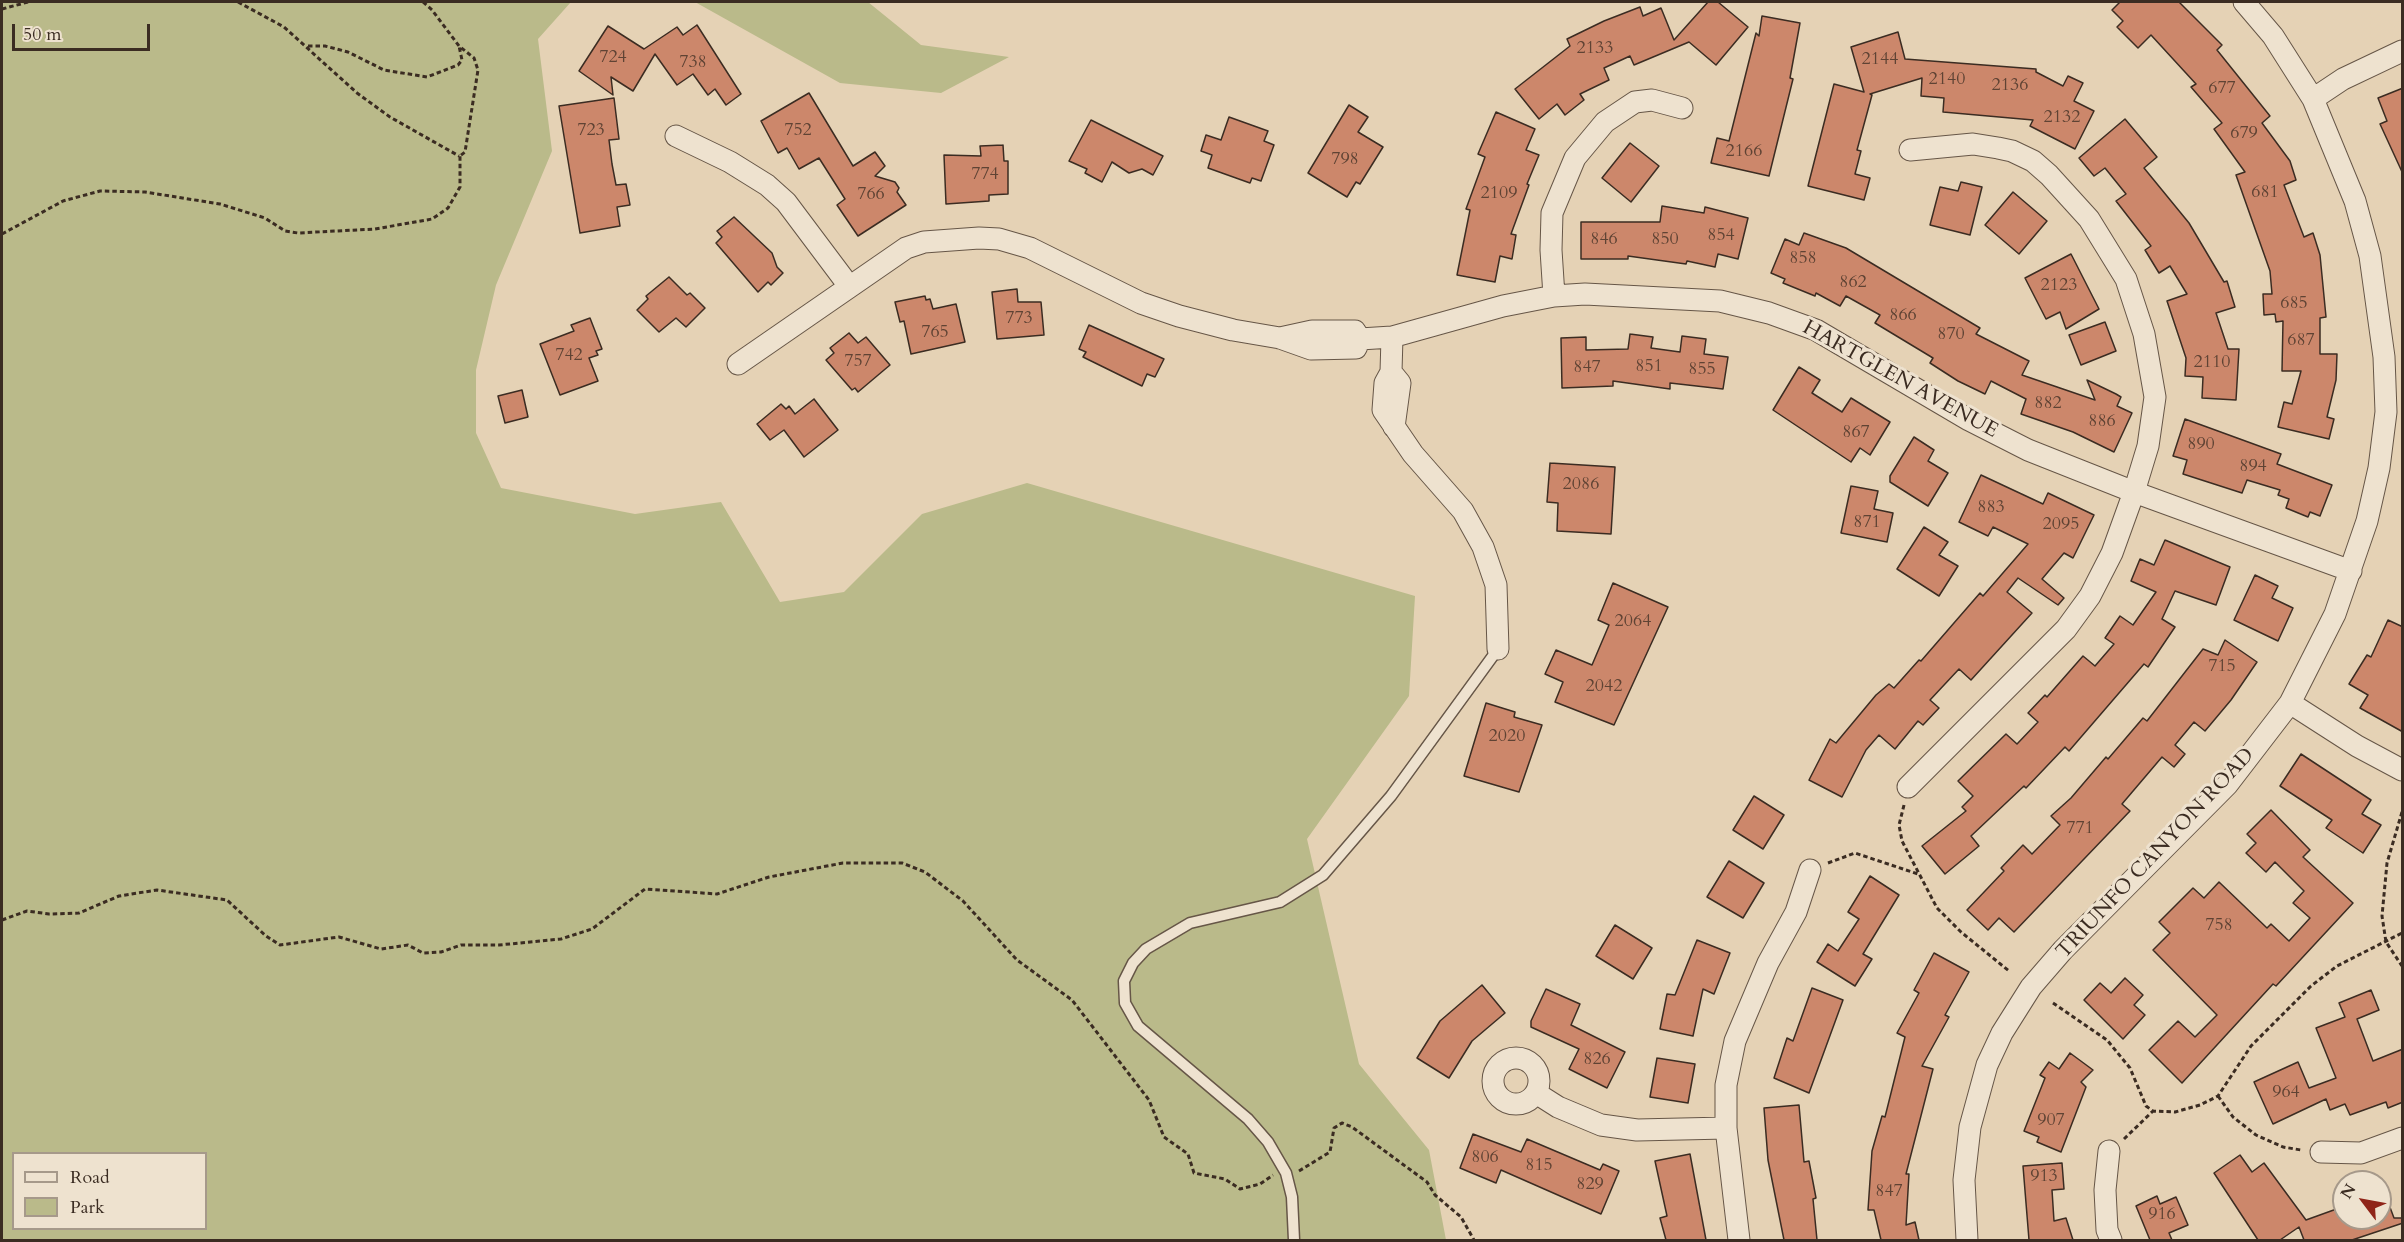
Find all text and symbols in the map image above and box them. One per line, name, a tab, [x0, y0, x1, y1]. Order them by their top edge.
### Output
scale bar	[15, 12, 153, 50]
text: 50 m	[23, 22, 62, 47]
house number: 2133	[1577, 38, 1613, 60]
house number: 724	[599, 47, 627, 69]
house number: 2144	[1862, 49, 1898, 71]
house number: 738	[679, 52, 707, 74]
house number: 2140	[1929, 69, 1965, 91]
house number: 2136	[1992, 75, 2028, 97]
house number: 677	[2208, 78, 2236, 100]
house number: 2132	[2044, 107, 2080, 129]
house number: 723	[577, 120, 605, 142]
house number: 752	[784, 120, 812, 142]
house number: 679	[2230, 123, 2258, 145]
house number: 2166	[1726, 141, 1762, 163]
house number: 798	[1331, 149, 1359, 171]
house number: 774	[971, 164, 999, 186]
house number: 681	[2251, 182, 2279, 204]
house number: 2109	[1481, 183, 1517, 205]
house number: 766	[857, 184, 885, 206]
house number: 854	[1707, 225, 1735, 247]
house number: 846	[1590, 229, 1618, 251]
house number: 850	[1651, 229, 1679, 251]
house number: 858	[1789, 248, 1817, 270]
house number: 862	[1839, 272, 1867, 294]
house number: 2123	[2041, 275, 2077, 297]
house number: 685	[2280, 293, 2308, 315]
house number: 866	[1889, 305, 1917, 327]
house number: 773	[1005, 308, 1033, 330]
street label: HARTGLEN AVENUE	[1798, 316, 2002, 444]
house number: 765	[921, 322, 949, 344]
house number: 870	[1937, 324, 1965, 346]
house number: 687	[2287, 330, 2315, 352]
house number: 742	[555, 345, 583, 367]
house number: 757	[844, 351, 872, 373]
house number: 2110	[2194, 352, 2230, 374]
house number: 851	[1635, 356, 1663, 378]
house number: 847	[1573, 357, 1601, 379]
house number: 855	[1688, 359, 1716, 381]
house number: 882	[2034, 393, 2062, 415]
house number: 886	[2088, 411, 2116, 433]
house number: 867	[1842, 422, 1870, 444]
house number: 890	[2187, 434, 2215, 456]
house number: 894	[2239, 456, 2267, 478]
house number: 2086	[1563, 474, 1599, 496]
house number: 883	[1977, 497, 2005, 519]
house number: 871	[1853, 512, 1881, 534]
house number: 2095	[2043, 514, 2079, 536]
house number: 2064	[1615, 611, 1651, 633]
house number: 715	[2208, 656, 2236, 678]
house number: 2042	[1586, 676, 1622, 698]
house number: 2020	[1489, 726, 1525, 748]
street label: TRIUNFO CANYON ROAD	[2052, 743, 2260, 965]
house number: 771	[2066, 818, 2094, 840]
house number: 758	[2205, 915, 2233, 937]
house number: 826	[1583, 1049, 1611, 1071]
house number: 964	[2272, 1082, 2300, 1104]
house number: 907	[2037, 1110, 2065, 1132]
house number: 806	[1471, 1147, 1499, 1169]
legend	[12, 1152, 207, 1230]
house number: 815	[1525, 1155, 1553, 1177]
text: Road	[70, 1165, 110, 1190]
house number: 913	[2030, 1166, 2058, 1188]
north arrow	[2332, 1170, 2392, 1230]
house number: 829	[1576, 1174, 1604, 1196]
text: N	[2335, 1180, 2361, 1203]
house number: 847	[1875, 1181, 1903, 1203]
text: Park	[70, 1195, 105, 1220]
house number: 916	[2148, 1204, 2176, 1226]

